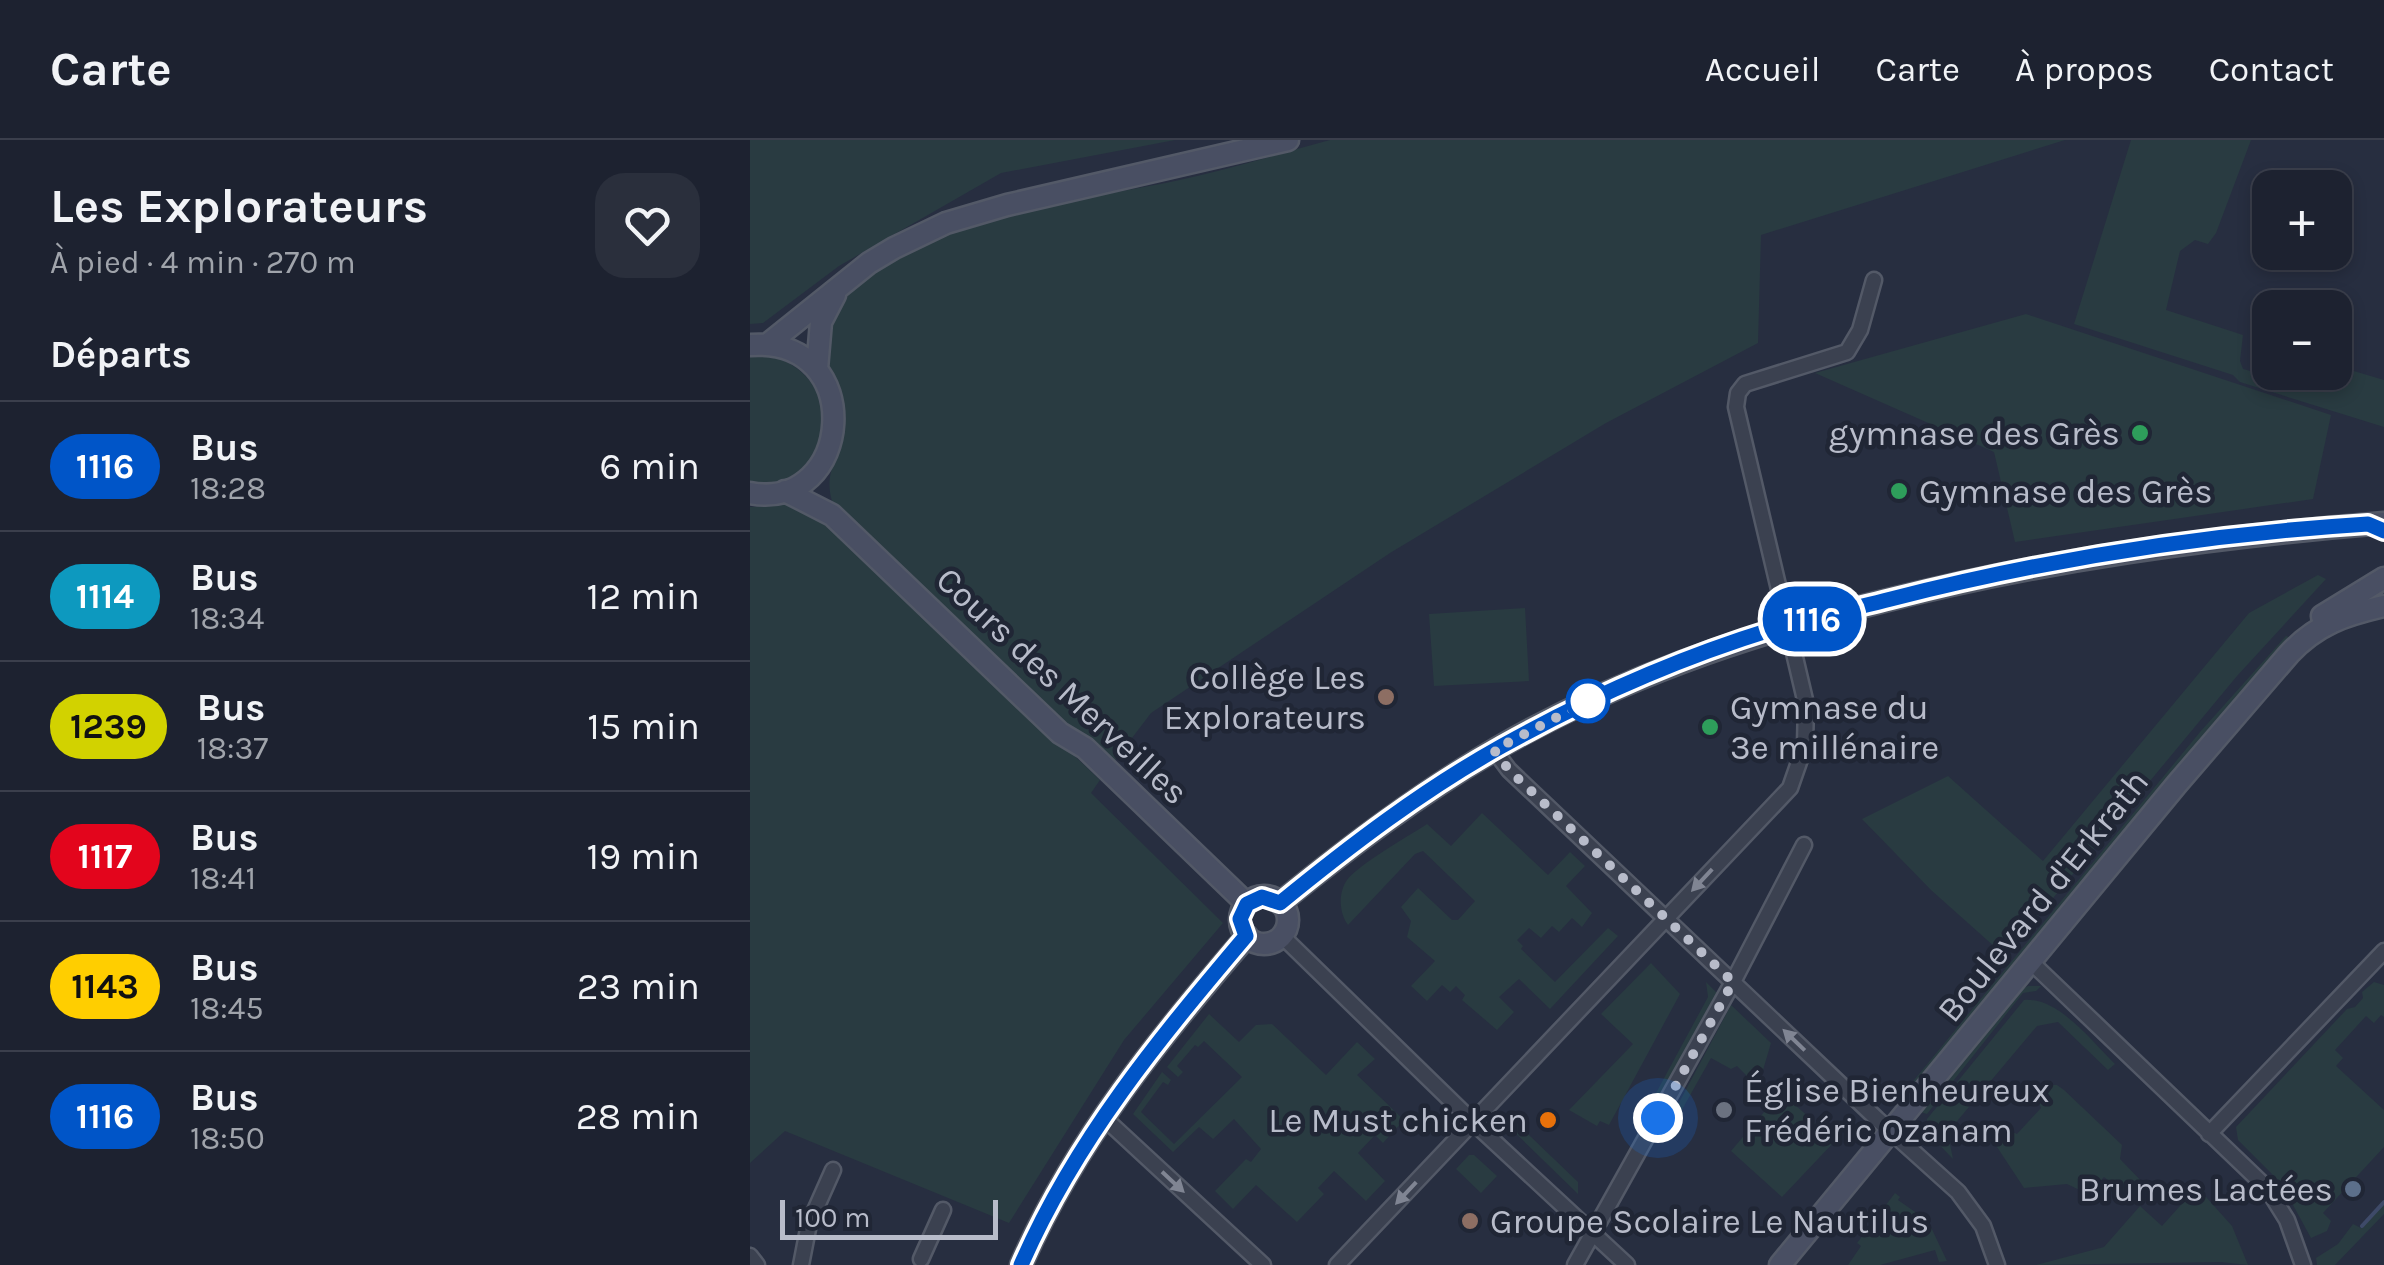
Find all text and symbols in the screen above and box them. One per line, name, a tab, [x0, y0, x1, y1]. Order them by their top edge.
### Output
text: Carte	[50, 41, 172, 97]
text: Accueil	[1705, 49, 1820, 90]
text: Carte	[1875, 49, 1960, 90]
text: À propos	[2015, 49, 2154, 90]
text: Contact	[2209, 49, 2334, 90]
map controls	[2252, 170, 2352, 390]
button: +	[2252, 170, 2352, 270]
button: heart	[595, 173, 700, 278]
text: Les Explorateurs	[50, 178, 428, 234]
text: À pied · 4 min · 270 m	[50, 244, 356, 281]
button: −	[2252, 290, 2352, 390]
text: Départs	[50, 332, 192, 377]
place label: gymnase des Grès	[1829, 413, 2120, 454]
marker: gymnase des Grès	[2129, 422, 2151, 444]
text: Bus	[190, 425, 259, 470]
text: 6 min	[599, 444, 700, 489]
text: 1116	[76, 446, 134, 487]
text: 18:28	[190, 470, 266, 507]
place label: Gymnase des Grès	[1919, 471, 2213, 512]
marker: Gymnase des Grès	[1888, 480, 1910, 502]
text: Bus	[190, 555, 259, 600]
street label: Cours des Merveilles	[928, 559, 1196, 813]
text: 12 min	[587, 574, 700, 619]
text: 1114	[76, 576, 134, 617]
line badge: 1116	[1742, 586, 1882, 652]
text: 1116	[1783, 599, 1841, 640]
text: 18:34	[190, 600, 264, 637]
place label: Collège Les Explorateurs	[1164, 657, 1366, 738]
unlabelled marker	[1567, 680, 1609, 722]
text: Bus	[197, 685, 265, 730]
marker: Collège Les Explorateurs	[1375, 686, 1397, 708]
place label: Gymnase du 3e millénaire	[1730, 687, 1939, 768]
text: 15 min	[587, 704, 700, 749]
text: 1239	[70, 706, 147, 747]
marker: Gymnase du 3e millénaire	[1699, 716, 1721, 738]
text: 18:37	[197, 730, 268, 767]
street label: Boulevard d'Erkrath	[1929, 762, 2157, 1030]
text: Bus	[190, 815, 259, 860]
text: 19 min	[587, 834, 700, 879]
text: 1117	[78, 836, 132, 877]
text: 18:41	[190, 860, 256, 897]
one-way arrow	[1691, 868, 1714, 892]
text: Bus	[190, 945, 259, 990]
text: 23 min	[577, 964, 700, 1009]
text: 1143	[71, 966, 139, 1007]
text: 18:45	[190, 990, 264, 1027]
one-way arrow	[1783, 1029, 1807, 1052]
place label: Église Bienheureux Frédéric Ozanam	[1744, 1070, 2050, 1151]
text: Bus	[190, 1075, 259, 1120]
your location	[1633, 1093, 1683, 1143]
text: 28 min	[576, 1094, 700, 1139]
text: 1116	[76, 1096, 134, 1137]
marker: Église Bienheureux Frédéric Ozanam	[1713, 1099, 1735, 1121]
place label: Le Must chicken	[1268, 1100, 1528, 1141]
marker: Le Must chicken	[1537, 1109, 1559, 1131]
text: 18:50	[190, 1120, 265, 1157]
place label: Brumes Lactées	[2079, 1169, 2333, 1210]
one-way arrow	[1161, 1170, 1185, 1193]
marker: Brumes Lactées	[2342, 1178, 2364, 1200]
one-way arrow	[1395, 1180, 1418, 1204]
scale bar	[780, 1195, 998, 1240]
text: 100 m	[795, 1201, 870, 1234]
place label: Groupe Scolaire Le Nautilus	[1490, 1201, 1929, 1242]
marker: Groupe Scolaire Le Nautilus	[1459, 1210, 1481, 1232]

